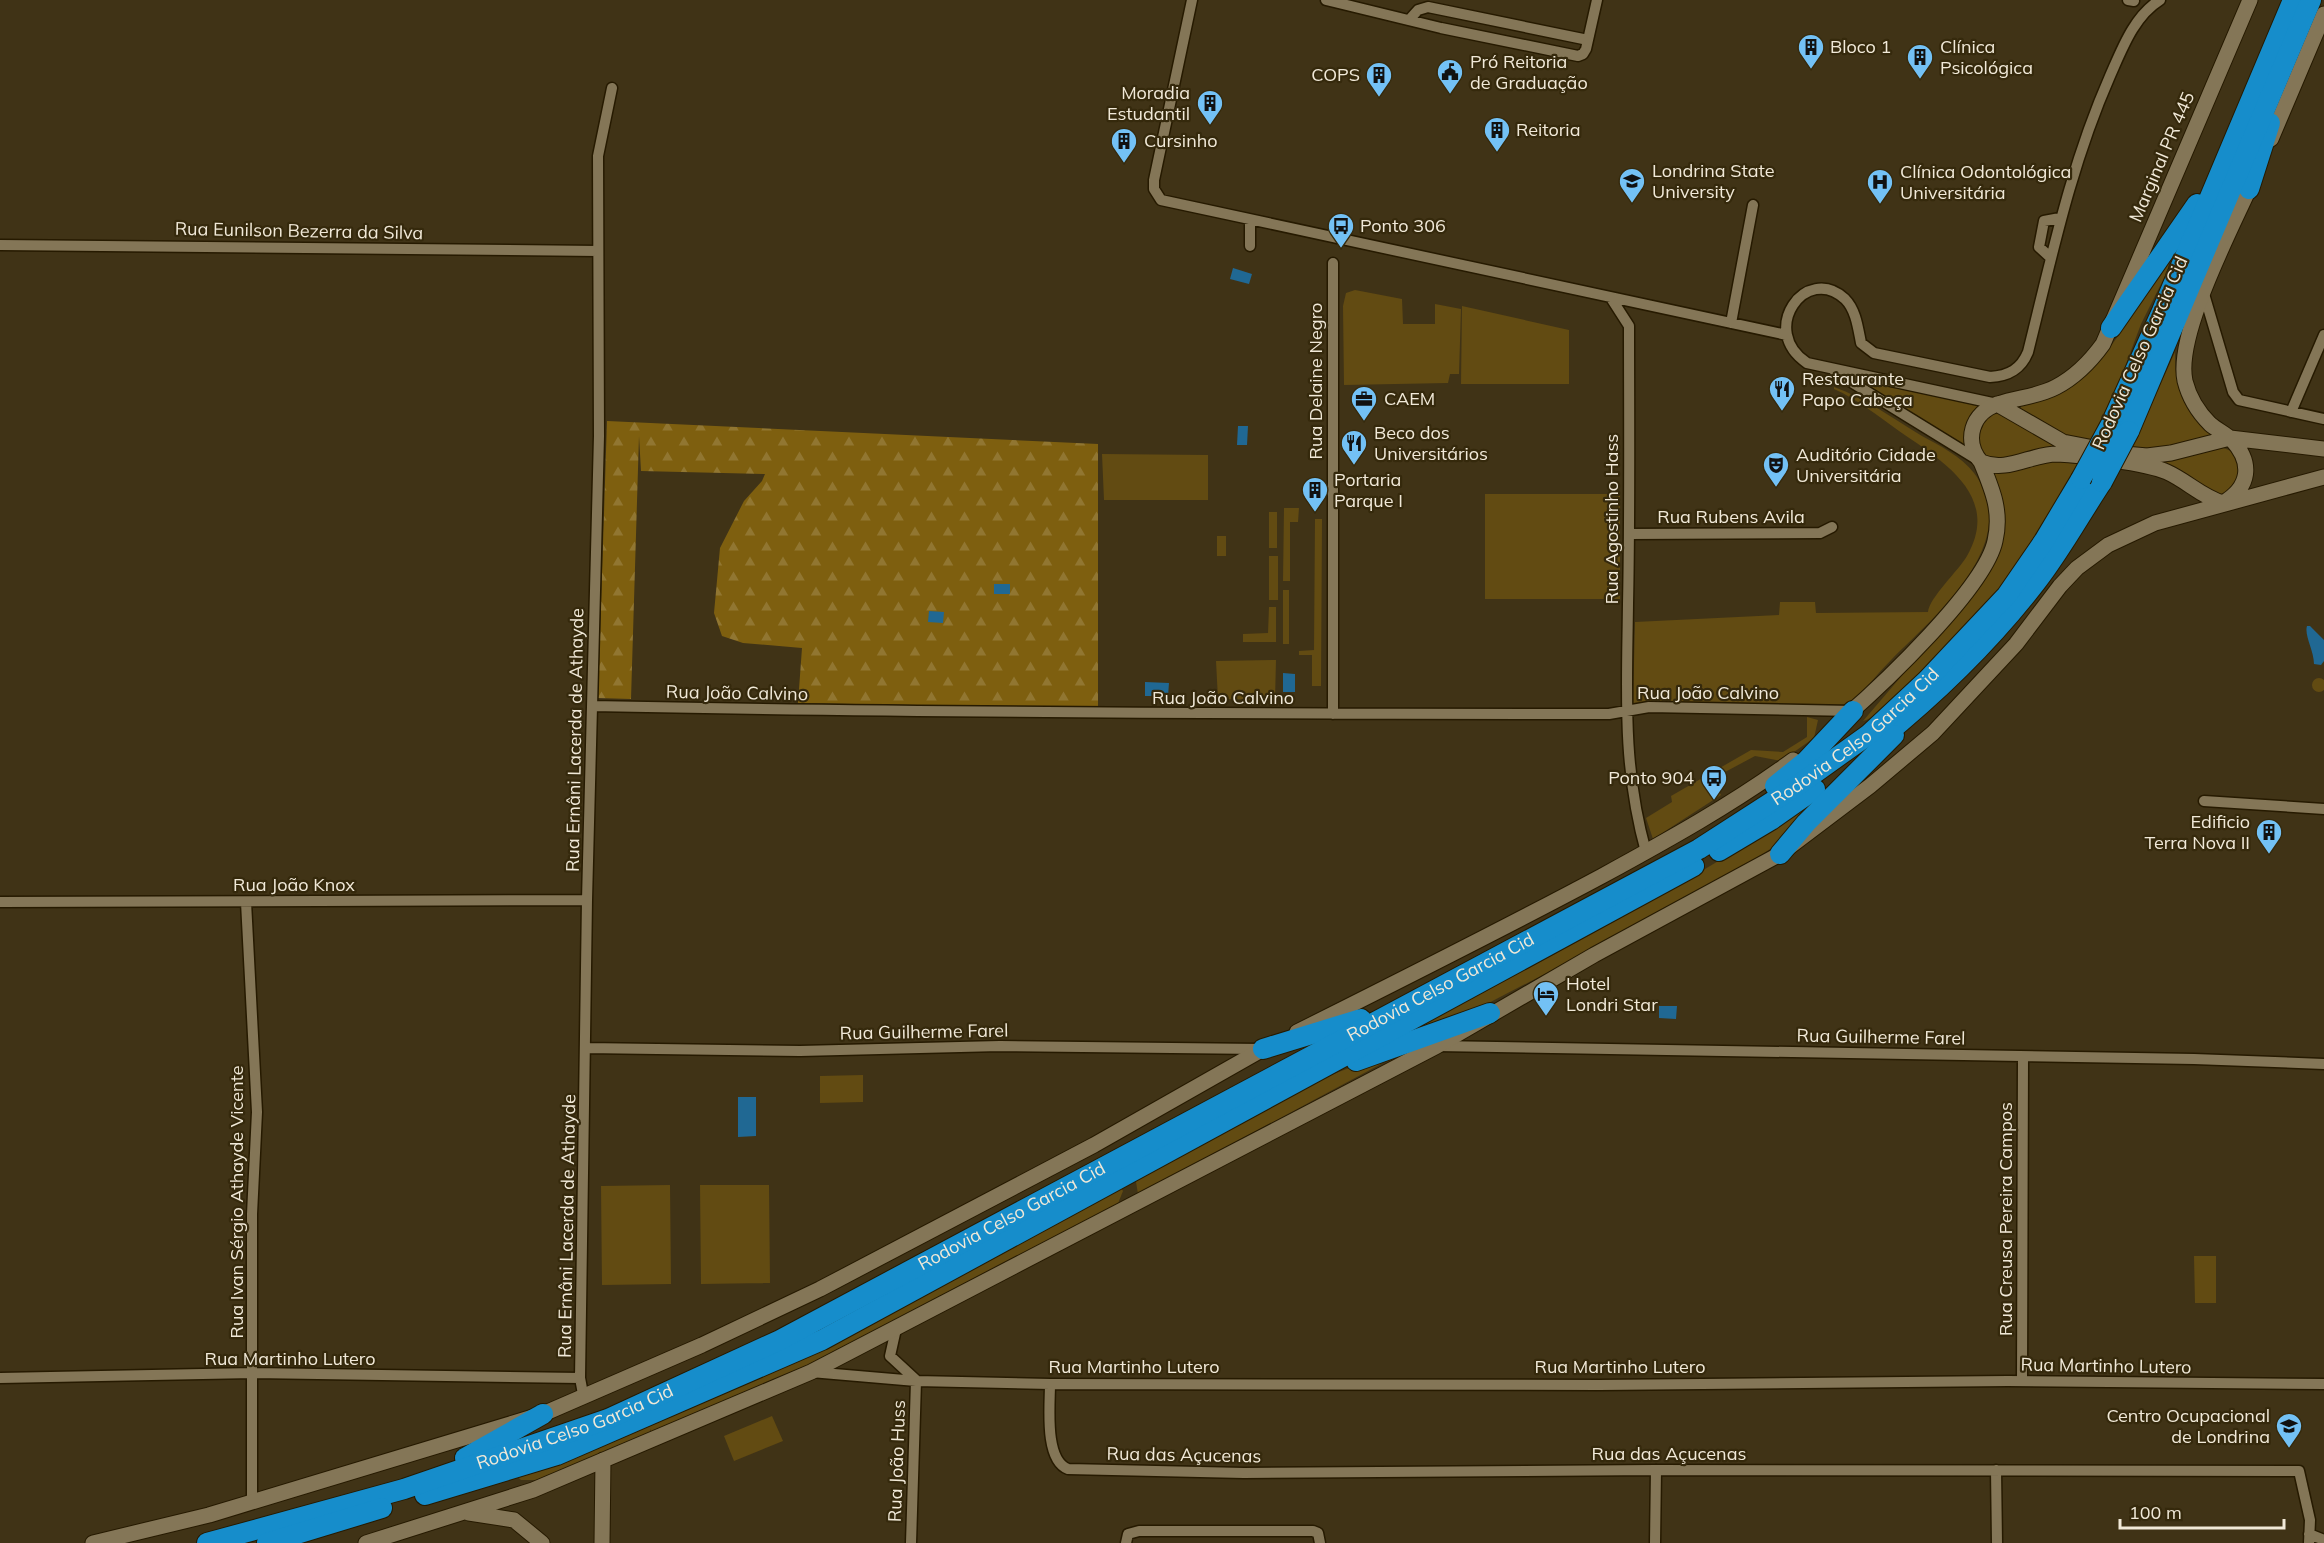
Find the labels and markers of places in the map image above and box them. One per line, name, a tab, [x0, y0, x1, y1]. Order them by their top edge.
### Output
building icon: Bloco 1	[1796, 32, 1826, 70]
place label: Bloco 1	[1830, 35, 1891, 58]
place label: Clínica Psicológica	[1940, 35, 2033, 79]
building icon: Clínica Psicológica	[1905, 42, 1935, 80]
place label: Pró Reitoria de Graduação	[1470, 50, 1588, 94]
public building icon: Pró Reitoria de Graduação	[1435, 57, 1465, 95]
building icon: COPS	[1364, 60, 1394, 98]
place label: COPS	[1311, 63, 1360, 86]
place label: Moradia Estudantil	[1107, 81, 1190, 125]
building icon: Moradia Estudantil	[1195, 88, 1225, 126]
building icon: Reitoria	[1482, 115, 1512, 153]
place label: Reitoria	[1516, 118, 1580, 141]
building icon: Cursinho	[1109, 126, 1139, 164]
place label: Cursinho	[1144, 129, 1218, 152]
place label: Londrina State University	[1652, 159, 1775, 203]
place label: Clínica Odontológica Universitária	[1900, 160, 2071, 204]
school or university icon: Londrina State University	[1617, 166, 1647, 204]
hospital icon: Clínica Odontológica Universitária	[1865, 167, 1895, 205]
bus stop icon: Ponto 306	[1326, 211, 1356, 249]
place label: Ponto 306	[1360, 214, 1446, 237]
place label: Restaurante Papo Cabeça	[1802, 367, 1913, 411]
restaurant icon: Restaurante Papo Cabeça	[1767, 374, 1797, 412]
office icon: CAEM	[1349, 384, 1379, 422]
place label: CAEM	[1384, 387, 1435, 410]
place label: Beco dos Universitários	[1374, 421, 1488, 465]
restaurant icon: Beco dos Universitários	[1339, 428, 1369, 466]
place label: Auditório Cidade Universitária	[1796, 443, 1936, 487]
theatre icon: Auditório Cidade Universitária	[1761, 450, 1791, 488]
place label: Portaria Parque I	[1334, 468, 1403, 512]
building icon: Portaria Parque I	[1300, 475, 1330, 513]
bus stop icon: Ponto 904	[1699, 763, 1729, 801]
place label: Ponto 904	[1608, 766, 1694, 789]
place label: Edificio Terra Nova II	[2144, 810, 2250, 854]
building icon: Edificio Terra Nova II	[2254, 817, 2284, 855]
place label: Hotel Londri Star	[1566, 972, 1658, 1016]
hotel icon: Hotel Londri Star	[1531, 979, 1561, 1017]
place label: Centro Ocupacional de Londrina	[2106, 1404, 2270, 1448]
school or university icon: Centro Ocupacional de Londrina	[2274, 1411, 2304, 1449]

